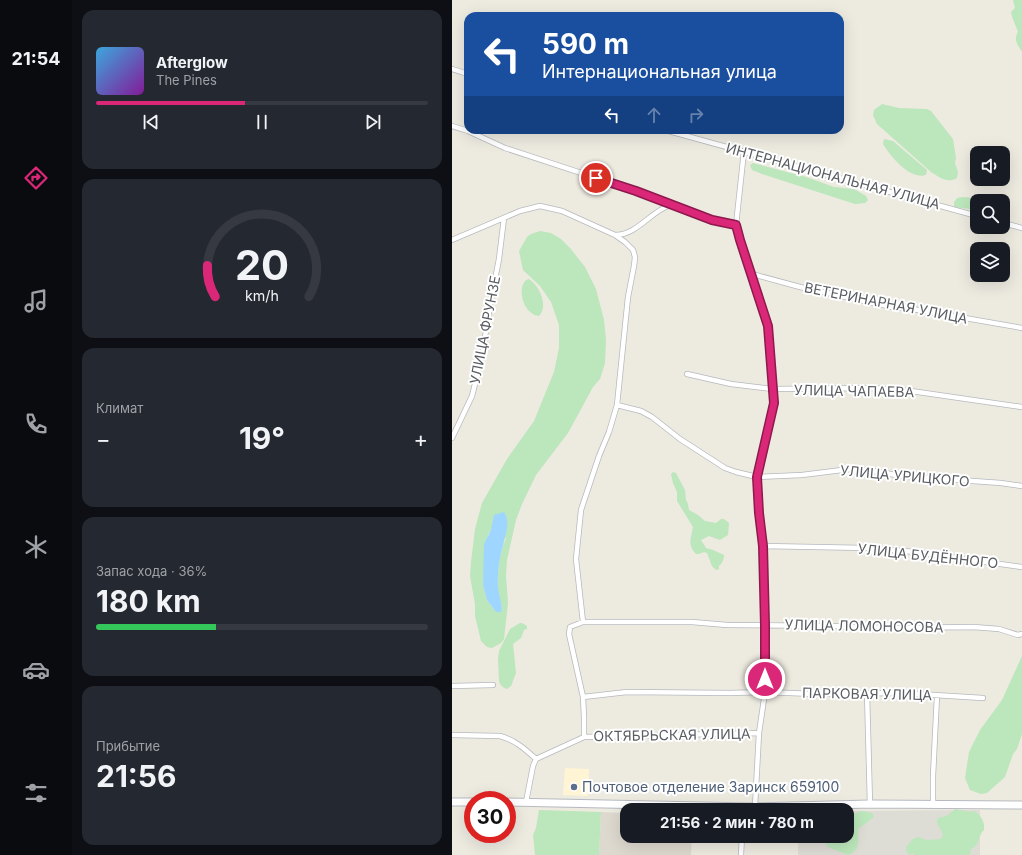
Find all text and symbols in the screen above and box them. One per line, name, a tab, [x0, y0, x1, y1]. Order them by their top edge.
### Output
text: 590 m	[542, 27, 629, 61]
icon: left	[476, 28, 528, 80]
text: 21:54	[12, 48, 60, 69]
text: Afterglow	[156, 53, 228, 72]
text: Интернациональная улица	[542, 61, 777, 82]
text: The Pines	[156, 72, 217, 88]
icon: left	[601, 104, 623, 126]
icon: ahead	[643, 104, 665, 126]
icon: right	[685, 104, 707, 126]
icon: previous	[140, 111, 162, 133]
icon: pause	[251, 111, 273, 133]
icon: next	[362, 111, 384, 133]
street label: ИНТЕРНАЦИОНАЛЬНАЯ УЛИЦА	[724, 139, 942, 212]
map controls	[970, 146, 1010, 282]
button: sound	[970, 146, 1010, 186]
pin	[579, 161, 613, 195]
icon: directions	[22, 164, 50, 192]
icon: arrive	[585, 167, 607, 189]
button: search	[970, 194, 1010, 234]
text: 20	[235, 239, 289, 289]
button: layers	[970, 242, 1010, 282]
street label: УЛИЦА ФРУНЗЕ	[466, 274, 503, 386]
street label: ВЕТЕРИНАРНАЯ УЛИЦА	[803, 278, 970, 327]
text: km/h	[245, 286, 279, 303]
icon: music	[22, 287, 50, 315]
street label: УЛИЦА ЧАПАЕВА	[794, 381, 915, 400]
text: Климат	[96, 400, 143, 416]
icon: phone	[22, 410, 50, 438]
text: 19°	[239, 420, 285, 456]
text: −	[96, 426, 111, 452]
text: +	[413, 426, 428, 452]
street label: УЛИЦА УРИЦКОГО	[840, 461, 970, 490]
icon: climate	[22, 533, 50, 561]
street label: УЛИЦА БУДЁННОГО	[857, 540, 999, 571]
text: Запас хода · 36%	[96, 563, 207, 579]
text: 180 km	[96, 583, 201, 619]
street label: УЛИЦА ЛОМОНОСОВА	[784, 616, 944, 635]
icon: car	[22, 656, 50, 684]
position arrow	[744, 658, 786, 700]
street label: ПАРКОВАЯ УЛИЦА	[802, 684, 932, 703]
street label: ОКТЯБРЬСКАЯ УЛИЦА	[593, 725, 751, 744]
text: Прибытие	[96, 738, 160, 754]
text: 21:56	[96, 758, 177, 794]
place label: Почтовое отделение Заринск 659100	[582, 778, 839, 795]
icon: filters	[22, 779, 50, 807]
marker: Почтовое отделение Заринск 659100	[569, 782, 579, 792]
speed limit sign: 30	[464, 791, 516, 843]
text: 21:56 · 2 мин · 780 m	[660, 813, 814, 832]

